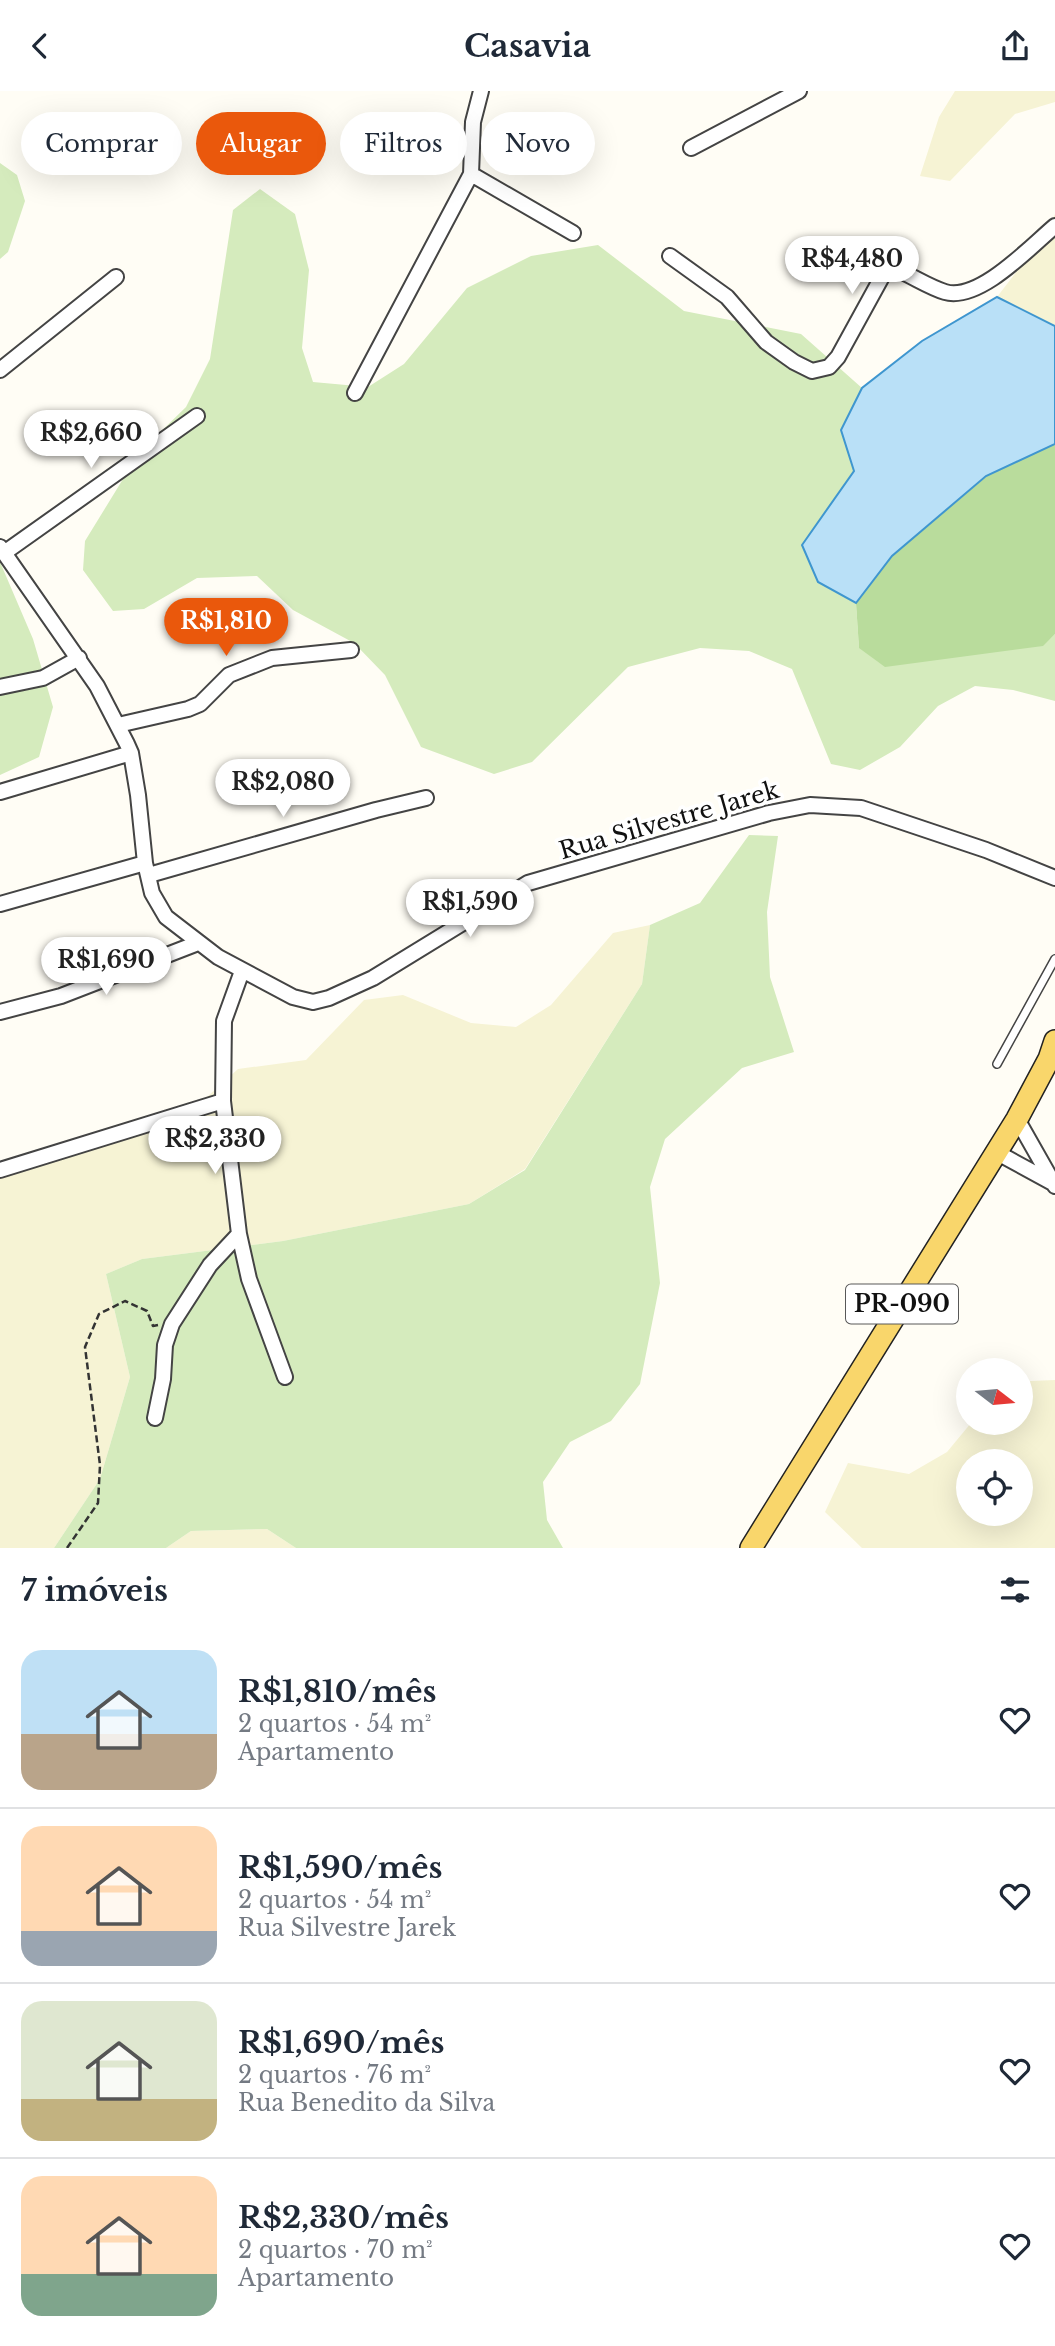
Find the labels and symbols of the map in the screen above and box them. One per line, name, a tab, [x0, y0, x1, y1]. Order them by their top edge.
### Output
pin: R$4,480	[787, 237, 917, 296]
pin: R$2,660	[26, 411, 156, 470]
pin: R$1,810	[161, 599, 291, 658]
pin: R$2,080	[218, 759, 348, 819]
street label: Rua Silvestre Jarek	[556, 775, 783, 865]
pin: R$1,590	[405, 879, 535, 939]
pin: R$1,690	[41, 937, 171, 997]
pin: R$2,330	[150, 1117, 280, 1176]
road number: PR-090	[846, 1285, 958, 1323]
north arrow	[956, 1358, 1032, 1435]

